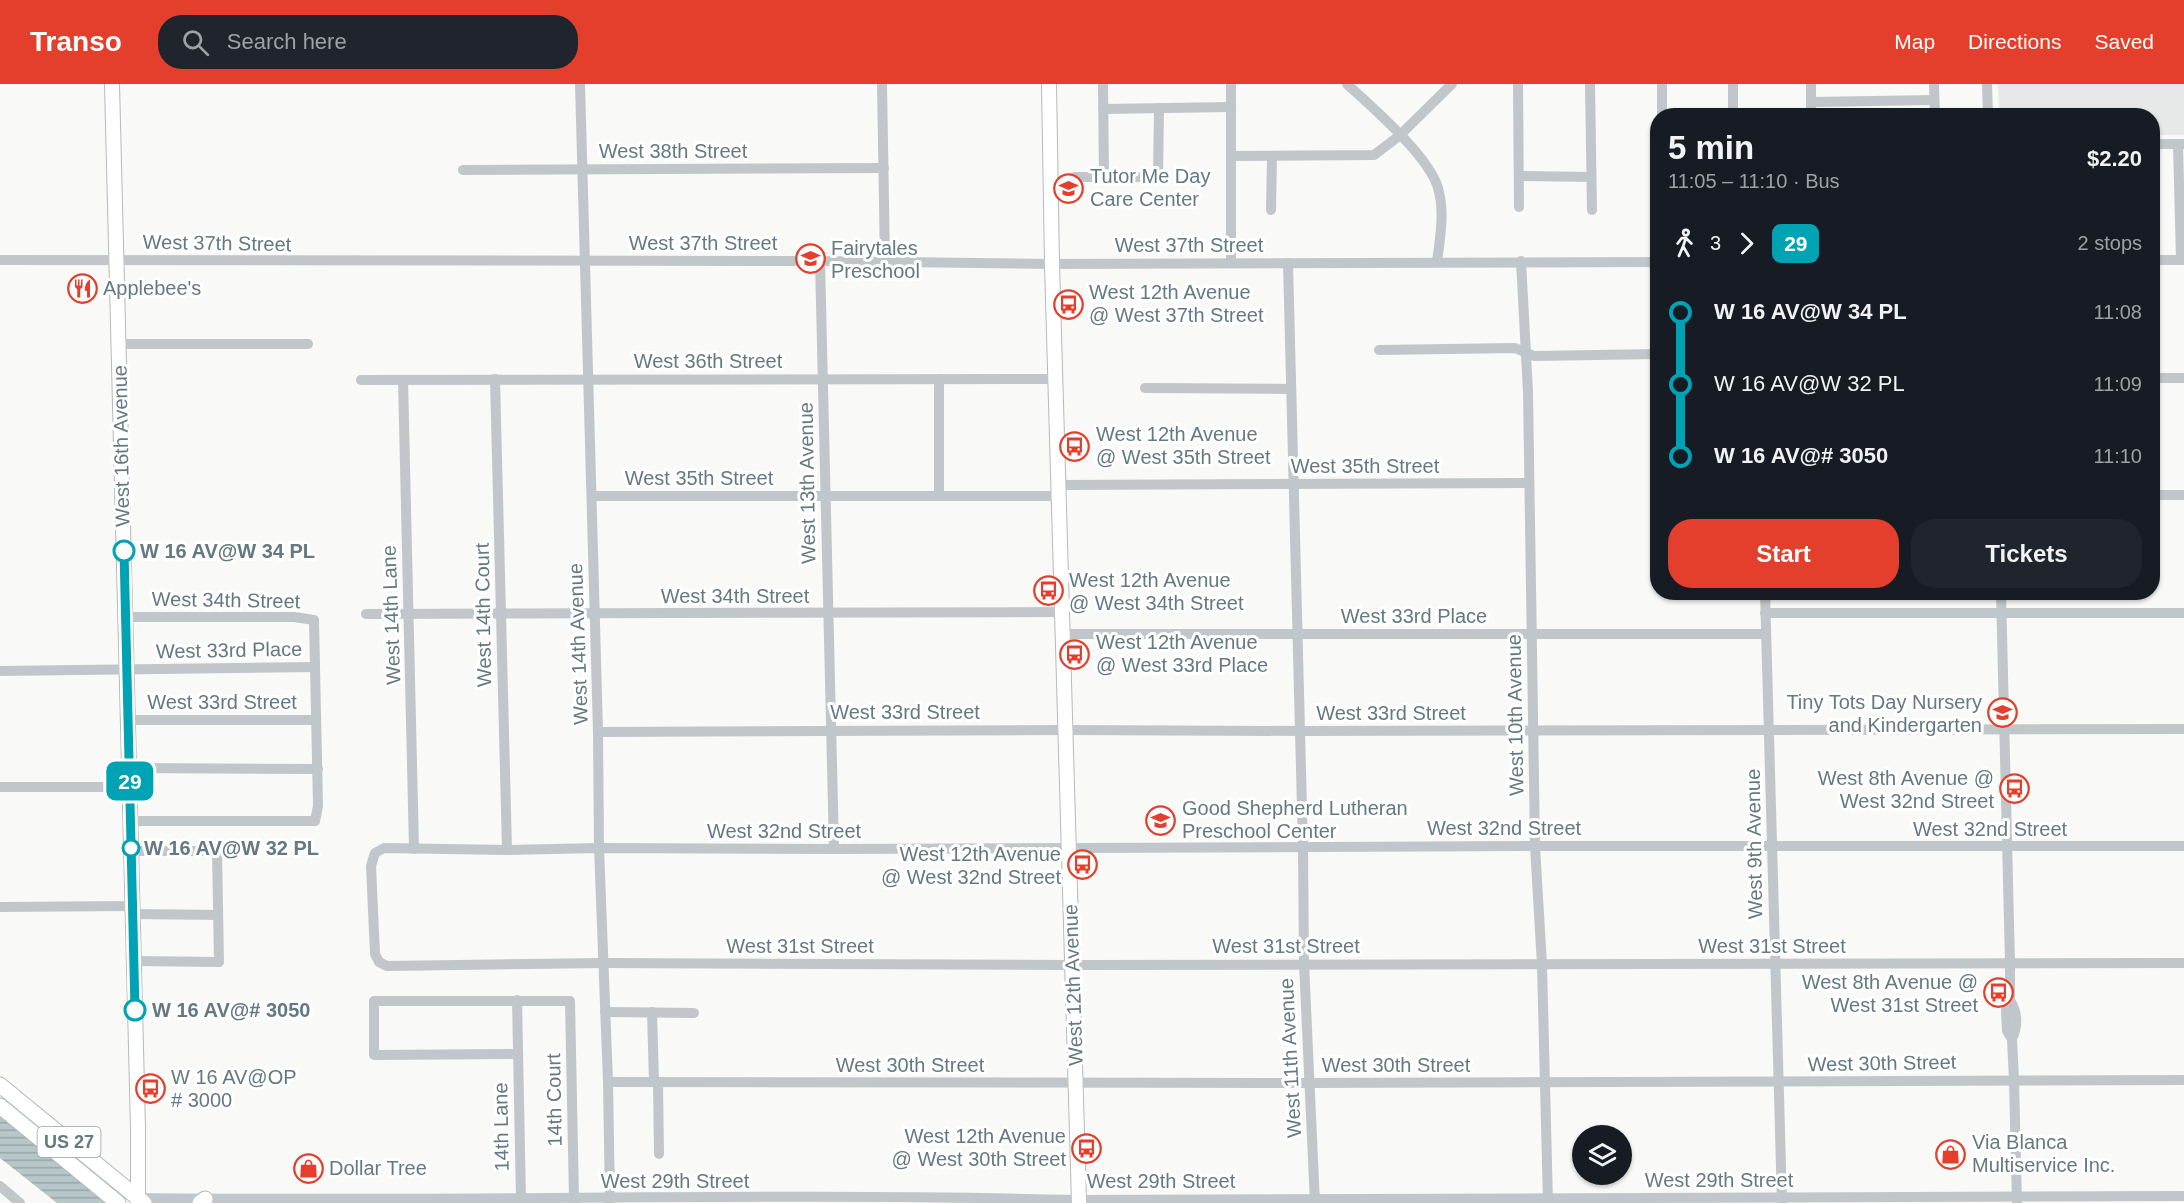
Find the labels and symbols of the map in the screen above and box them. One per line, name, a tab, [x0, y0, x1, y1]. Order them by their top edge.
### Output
street label: West 38th Street	[599, 140, 748, 162]
place label: Tutor Me Day Care Center	[1090, 165, 1210, 210]
school or university icon: Tutor Me Day Care Center	[1053, 172, 1085, 204]
street label: West 37th Street	[143, 231, 292, 255]
street label: West 37th Street	[629, 232, 778, 254]
street label: West 37th Street	[1115, 234, 1264, 256]
place label: Fairytales Preschool	[831, 237, 920, 282]
school or university icon: Fairytales Preschool	[794, 243, 826, 275]
restaurant icon: Applebee's	[66, 272, 98, 304]
place label: Applebee's	[103, 277, 201, 299]
place label: West 12th Avenue @ West 37th Street	[1089, 281, 1264, 326]
bus stop icon: West 12th Avenue @ West 37th Street	[1052, 288, 1084, 320]
street label: West 36th Street	[634, 350, 783, 372]
street label: West 16th Avenue	[109, 365, 133, 527]
street label: West 13th Avenue	[795, 402, 819, 564]
place label: West 12th Avenue @ West 35th Street	[1096, 423, 1271, 468]
bus stop icon: West 12th Avenue @ West 35th Street	[1059, 430, 1091, 462]
street label: West 35th Street	[1291, 455, 1440, 477]
street label: West 35th Street	[625, 467, 774, 489]
marker: W 16 AV@W 34 PL	[113, 540, 135, 562]
place label: W 16 AV@W 34 PL	[140, 540, 315, 562]
street label: West 14th Court	[471, 542, 495, 687]
street label: West 14th Lane	[378, 545, 404, 685]
street label: West 14th Avenue	[564, 563, 592, 725]
place label: West 12th Avenue @ West 34th Street	[1069, 569, 1244, 614]
bus stop icon: West 12th Avenue @ West 34th Street	[1032, 575, 1064, 607]
street label: West 34th Street	[661, 585, 810, 607]
street label: West 34th Street	[152, 588, 301, 612]
street label: West 33rd Place	[1341, 605, 1487, 627]
place label: West 12th Avenue @ West 33rd Place	[1096, 631, 1268, 676]
street label: West 10th Avenue	[1503, 634, 1527, 796]
street label: West 33rd Place	[156, 638, 302, 662]
bus stop icon: West 12th Avenue @ West 33rd Place	[1059, 638, 1091, 670]
street label: West 33rd Street	[147, 691, 297, 713]
place label: Tiny Tots Day Nursery and Kindergarten	[1786, 691, 1982, 736]
school or university icon: Tiny Tots Day Nursery and Kindergarten	[1987, 697, 2019, 729]
street label: West 33rd Street	[830, 701, 980, 723]
street label: West 33rd Street	[1316, 702, 1466, 724]
line badge: 29	[103, 762, 157, 800]
place label: West 8th Avenue @ West 32nd Street	[1818, 767, 1994, 812]
street label: West 9th Avenue	[1742, 769, 1766, 919]
bus stop icon: West 8th Avenue @ West 32nd Street	[1999, 773, 2031, 805]
place label: Good Shepherd Lutheran Preschool Center	[1182, 797, 1408, 842]
school or university icon: Good Shepherd Lutheran Preschool Center	[1145, 804, 1177, 836]
street label: West 32nd Street	[1427, 817, 1582, 839]
street label: West 32nd Street	[1913, 818, 2068, 840]
street label: West 32nd Street	[707, 820, 862, 842]
place label: W 16 AV@W 32 PL	[144, 837, 319, 859]
marker: W 16 AV@W 32 PL	[122, 839, 140, 857]
place label: West 12th Avenue @ West 32nd Street	[881, 843, 1061, 888]
bus stop icon: West 12th Avenue @ West 32nd Street	[1066, 849, 1098, 881]
street label: West 12th Avenue	[1059, 904, 1087, 1066]
street label: West 31st Street	[726, 935, 874, 957]
street label: West 31st Street	[1212, 935, 1360, 957]
street label: West 31st Street	[1698, 935, 1846, 957]
place label: West 8th Avenue @ West 31st Street	[1802, 971, 1978, 1016]
street label: West 11th Avenue	[1275, 977, 1305, 1139]
bus stop icon: West 8th Avenue @ West 31st Street	[1983, 977, 2015, 1009]
marker: W 16 AV@# 3050	[124, 999, 146, 1021]
place label: W 16 AV@# 3050	[152, 999, 310, 1021]
street label: West 30th Street	[1808, 1051, 1957, 1075]
street label: 14th Court	[542, 1053, 566, 1147]
street label: West 30th Street	[836, 1054, 985, 1076]
street label: West 30th Street	[1322, 1054, 1471, 1076]
place label: W 16 AV@OP # 3000	[171, 1066, 297, 1111]
bus stop icon: W 16 AV@OP # 3000	[134, 1072, 166, 1104]
street label: 14th Lane	[489, 1082, 513, 1172]
place label: West 12th Avenue @ West 30th Street	[892, 1125, 1066, 1170]
road number: US 27	[38, 1127, 100, 1157]
place label: Via Blanca Multiservice Inc.	[1972, 1131, 2115, 1176]
bus stop icon: West 12th Avenue @ West 30th Street	[1071, 1132, 1103, 1164]
shop icon: Via Blanca Multiservice Inc.	[1935, 1138, 1967, 1170]
shop icon: Dollar Tree	[292, 1152, 324, 1184]
place label: Dollar Tree	[329, 1157, 427, 1179]
street label: West 29th Street	[1645, 1169, 1794, 1191]
street label: West 29th Street	[601, 1170, 750, 1192]
street label: West 29th Street	[1087, 1170, 1236, 1192]

